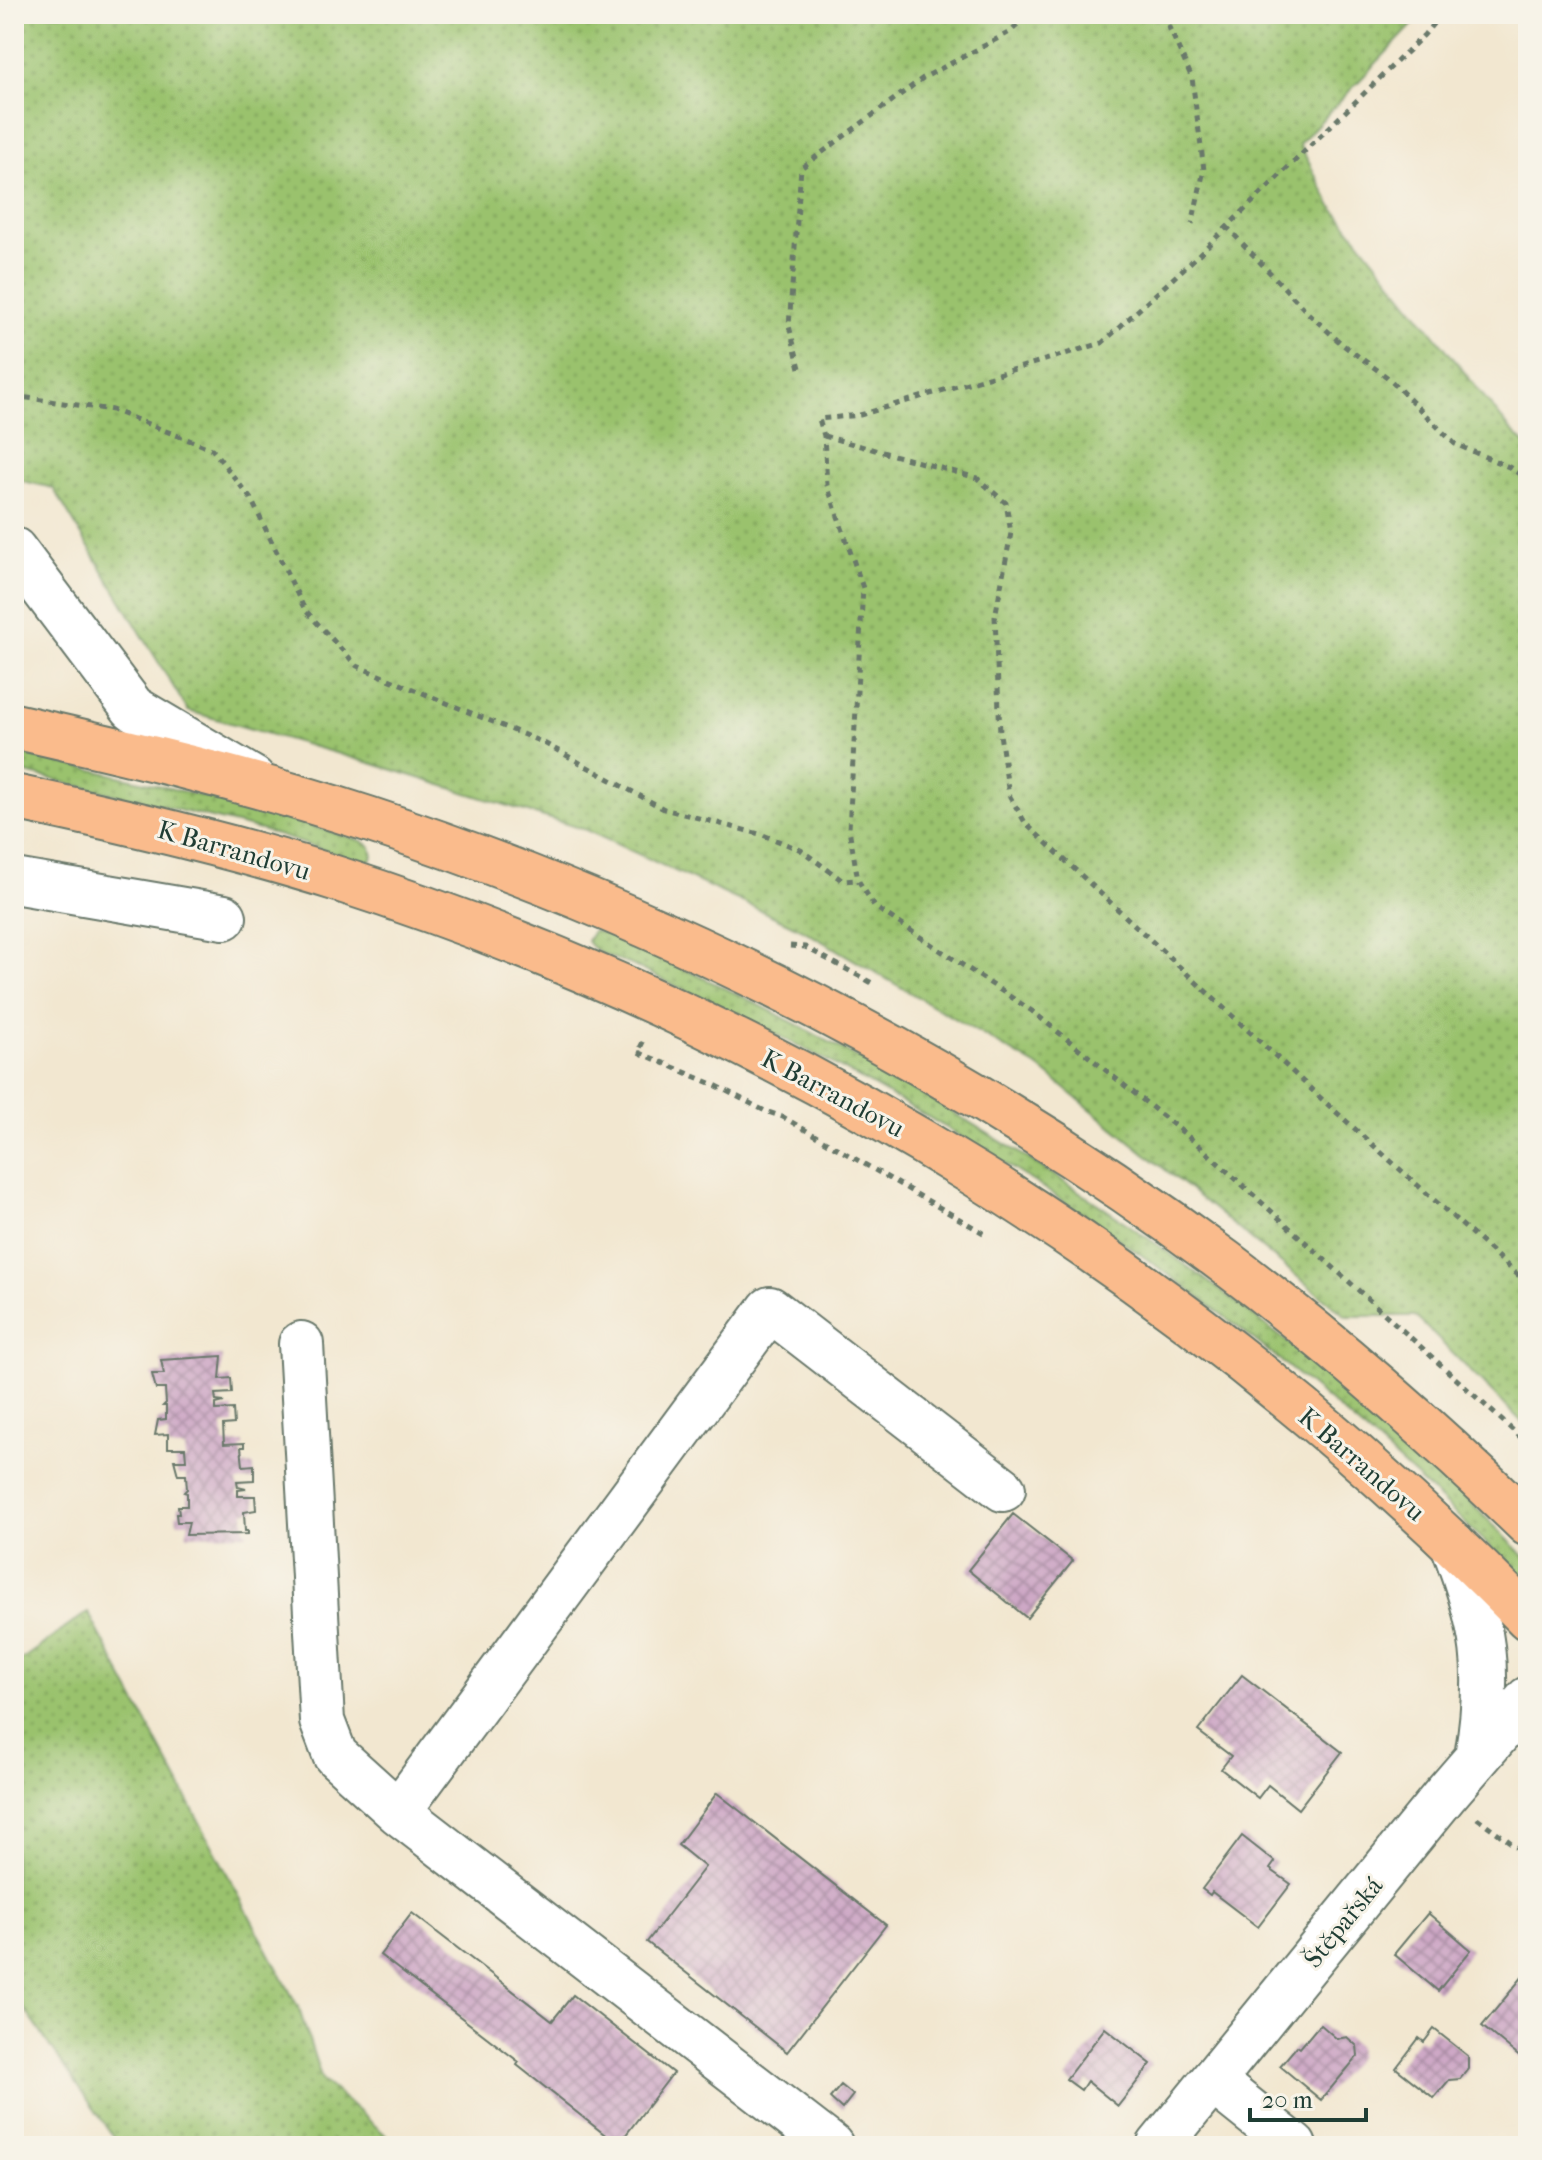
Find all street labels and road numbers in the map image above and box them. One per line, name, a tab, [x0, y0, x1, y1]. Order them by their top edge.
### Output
street label: K Barrandovu	[154, 814, 314, 887]
street label: K Barrandovu	[756, 1043, 910, 1144]
street label: K Barrandovu	[1292, 1401, 1431, 1528]
street label: Štěpařská	[1297, 1869, 1390, 1974]

